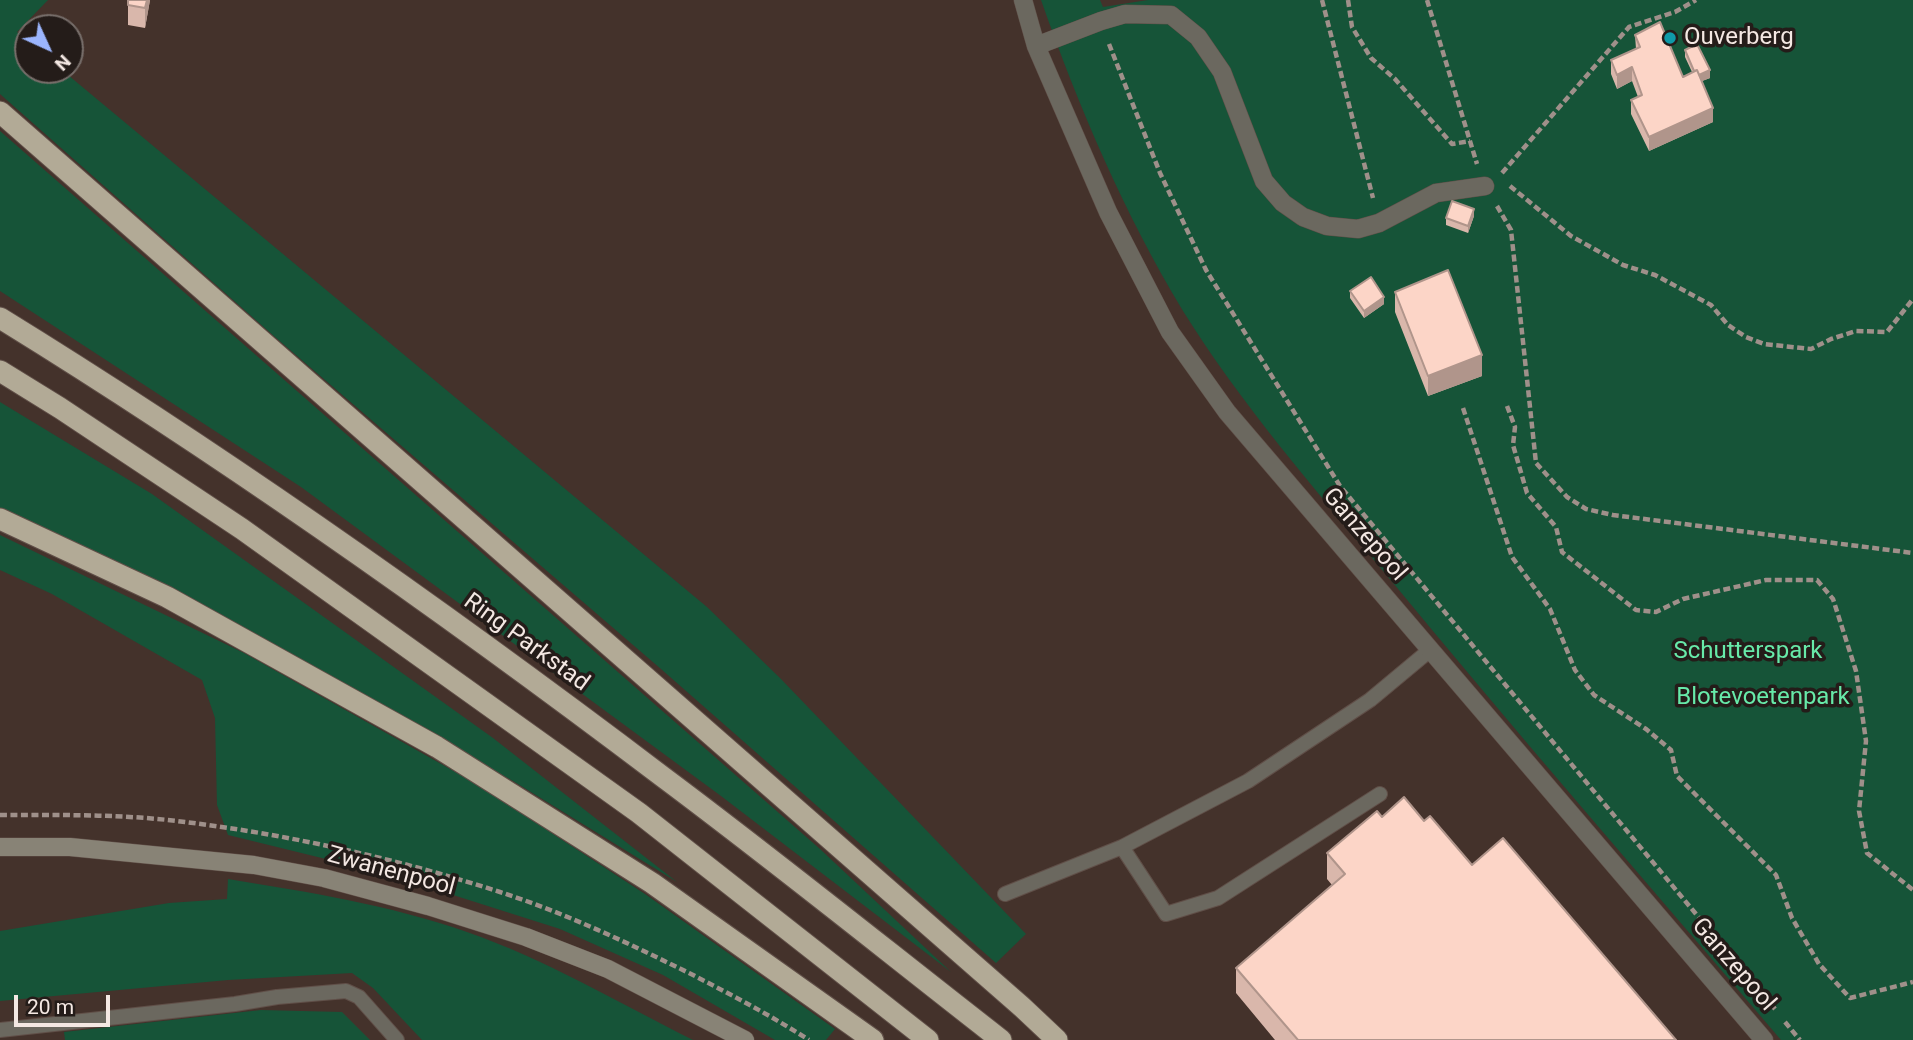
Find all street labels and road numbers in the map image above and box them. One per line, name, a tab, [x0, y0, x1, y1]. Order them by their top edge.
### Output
street label: Ganzepool	[1316, 483, 1412, 587]
street label: Ring Parkstad	[457, 588, 595, 698]
street label: Zwanenpool	[324, 841, 458, 903]
street label: Ganzepool	[1685, 913, 1781, 1017]

